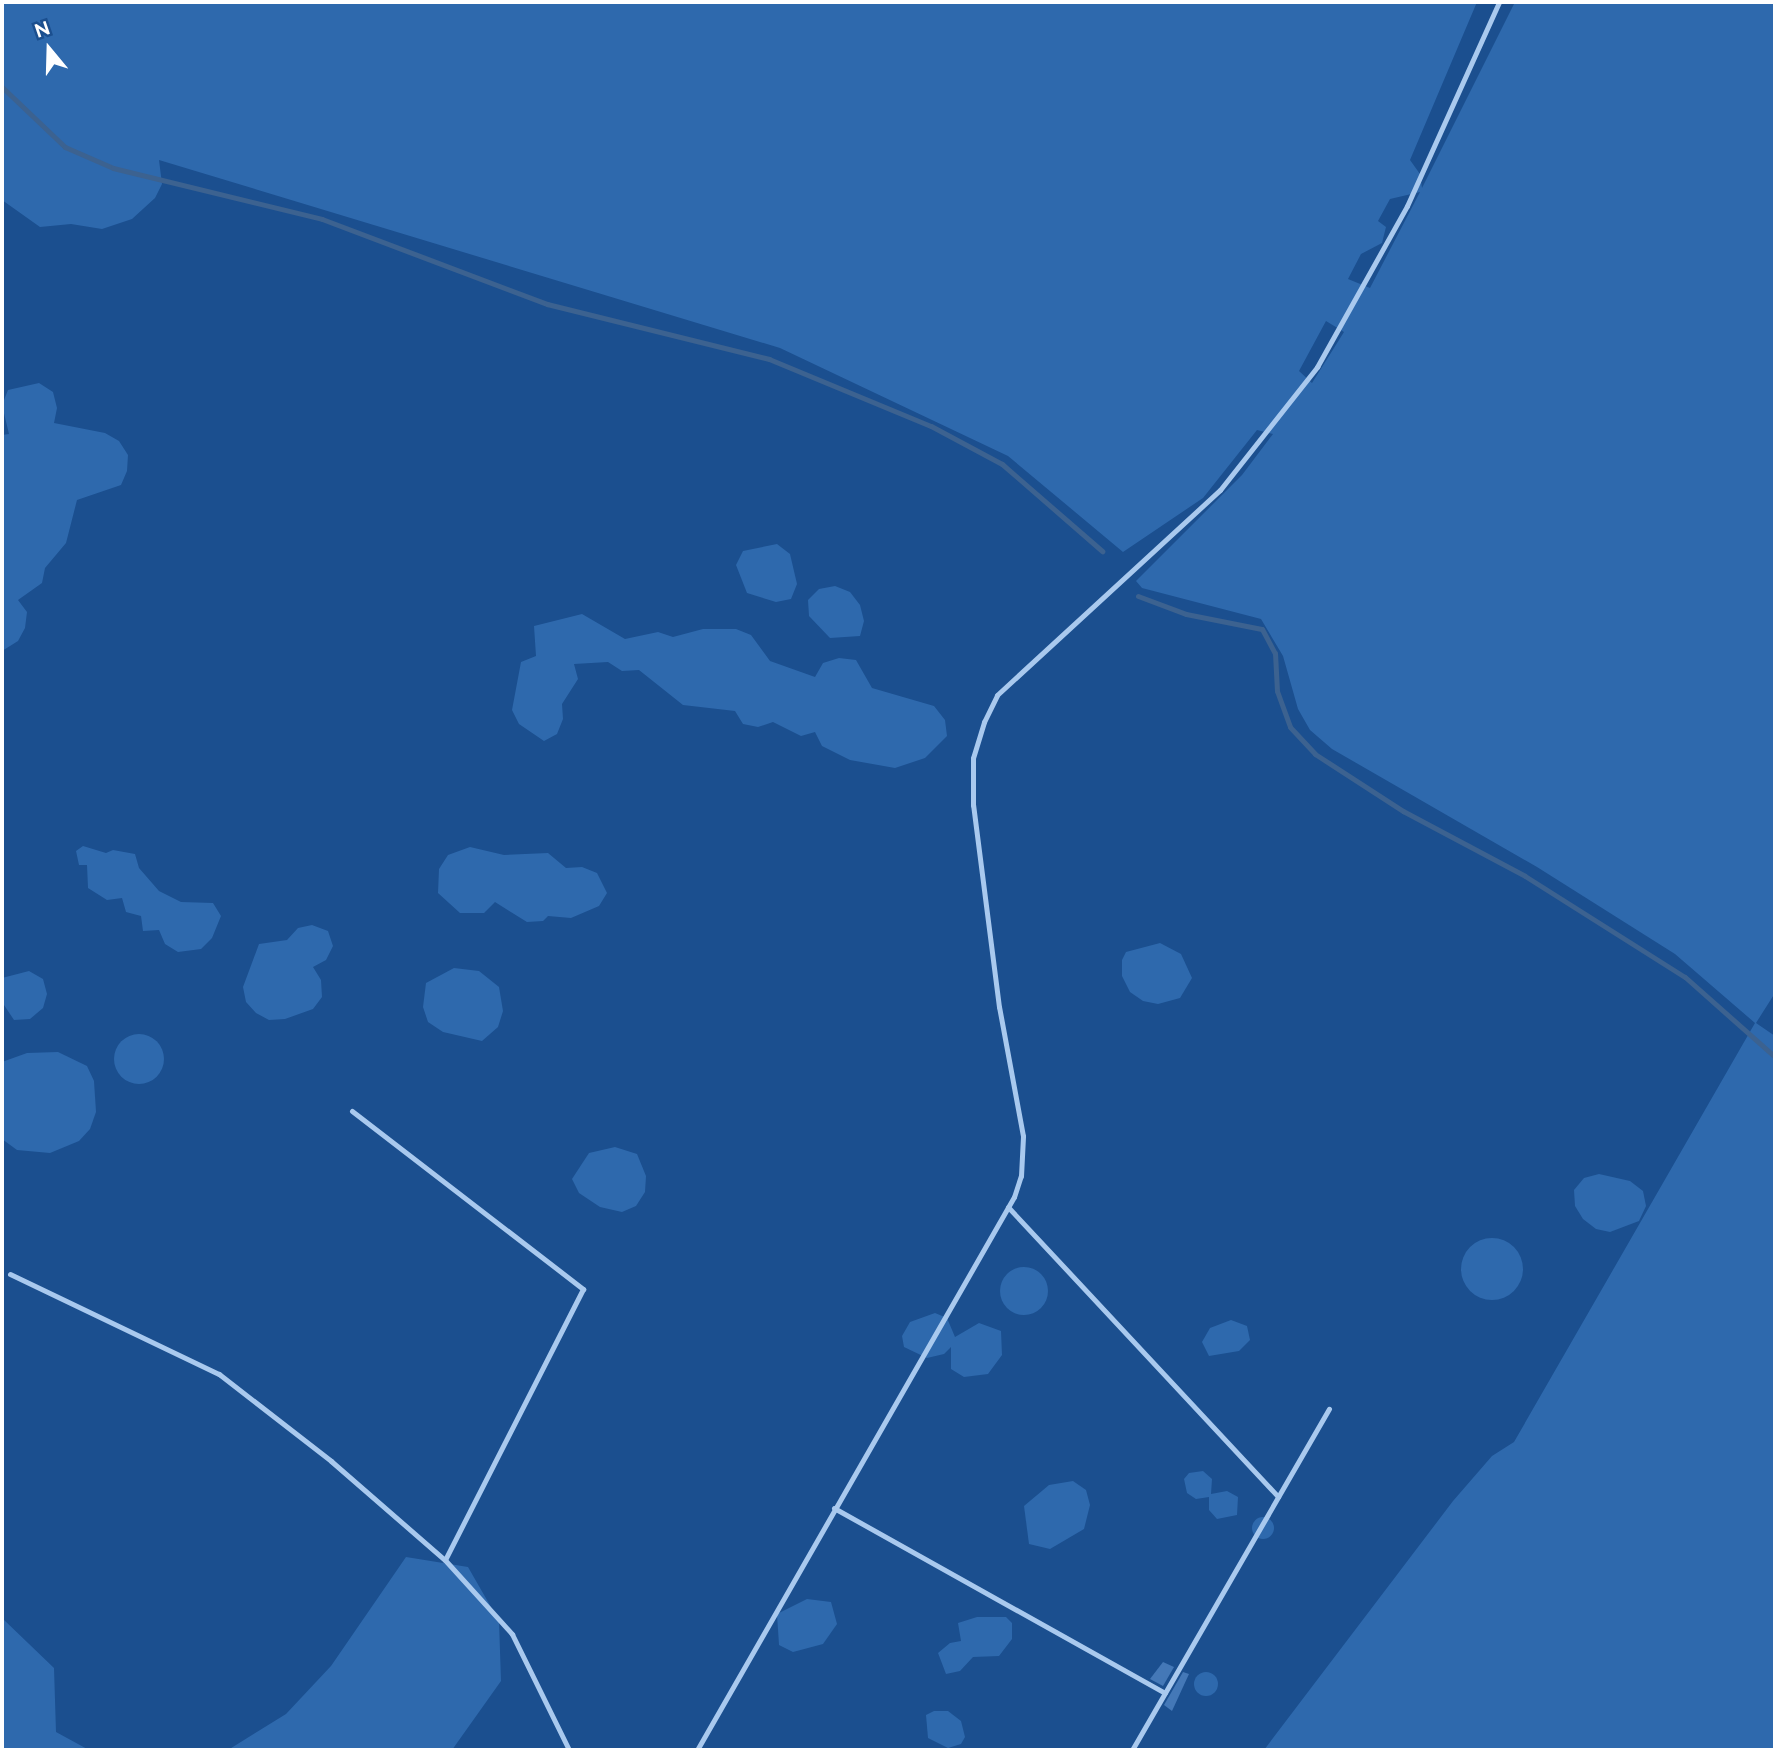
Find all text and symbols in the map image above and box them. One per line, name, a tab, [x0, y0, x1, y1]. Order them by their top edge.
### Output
north arrow	[14, 14, 84, 84]
text: N	[32, 16, 53, 42]

